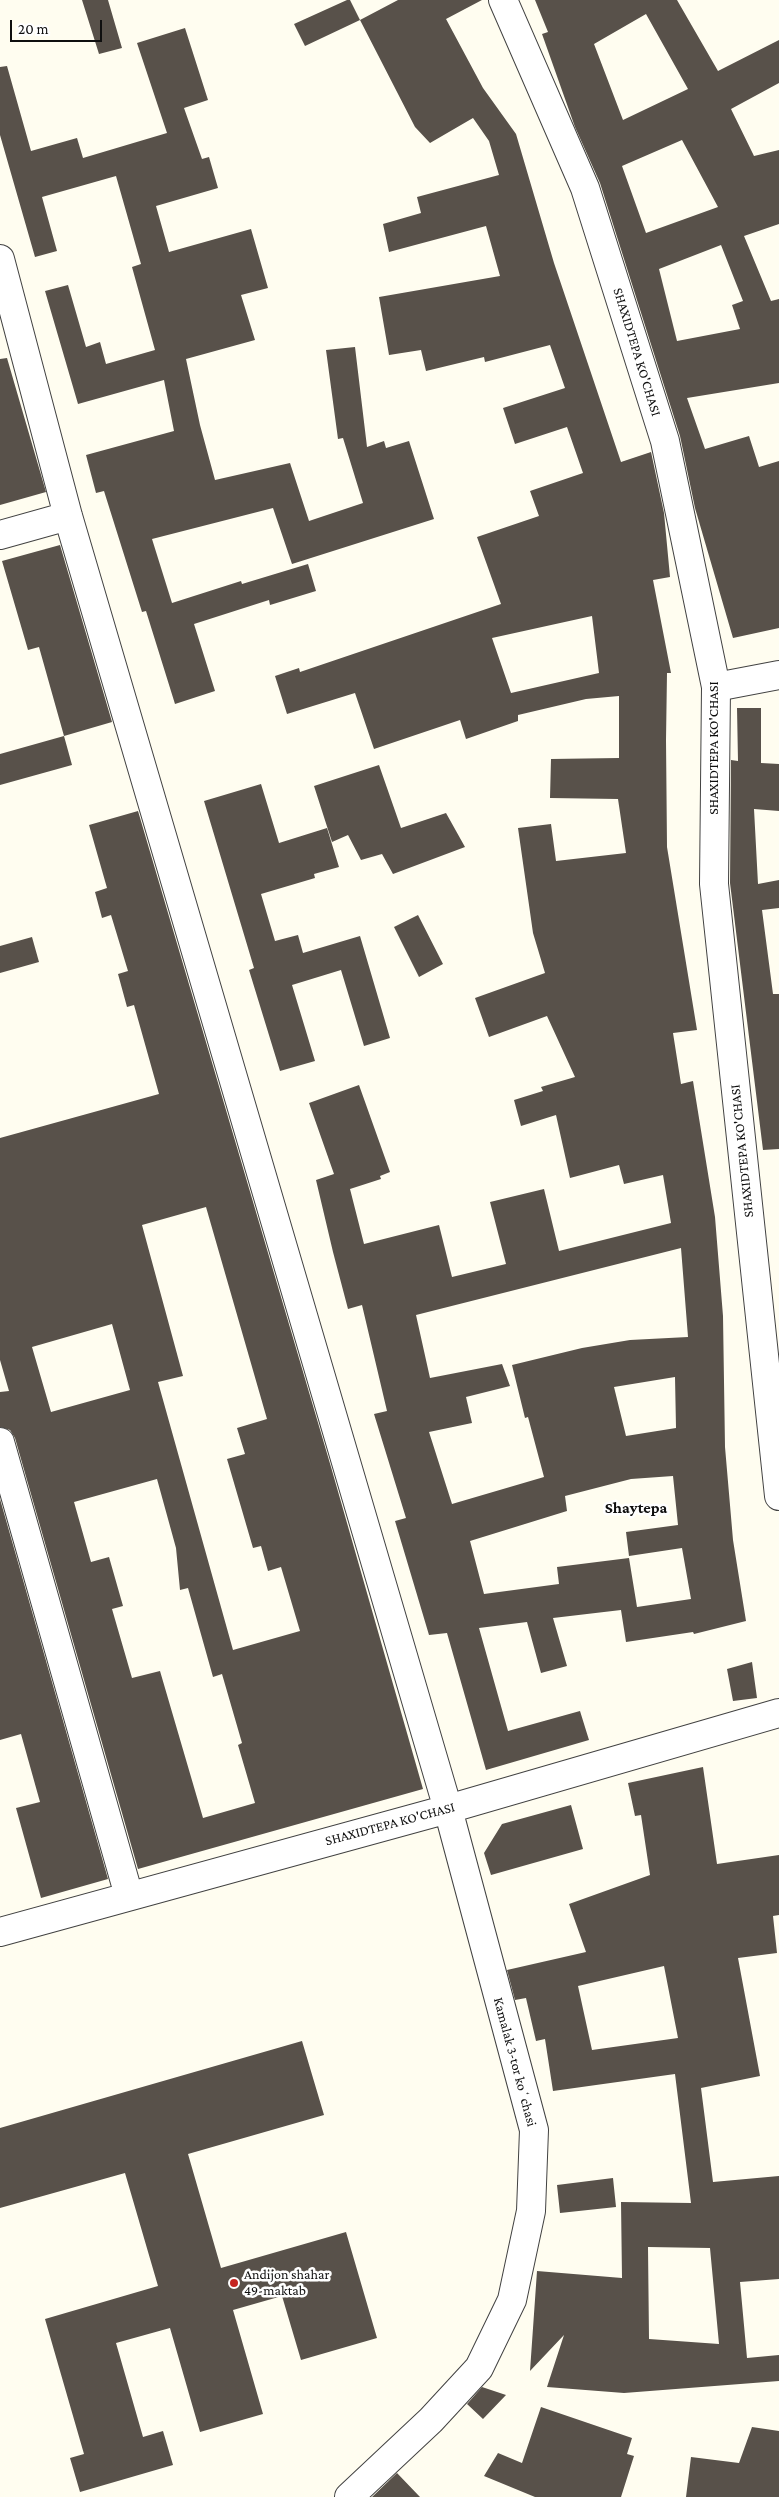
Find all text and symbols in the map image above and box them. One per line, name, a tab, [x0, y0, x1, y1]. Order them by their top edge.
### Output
scale bar	[12, 10, 105, 42]
text: 20 m	[18, 21, 49, 37]
street label: SHAXIDTEPA KO'CHASI	[609, 286, 665, 418]
street label: SHAXIDTEPA KO'CHASI	[706, 681, 722, 815]
street label: SHAXIDTEPA KO'CHASI	[727, 1084, 757, 1218]
district label: Shaytepa	[605, 1498, 667, 1518]
street label: SHAXIDTEPA KO'CHASI	[323, 1799, 457, 1849]
street label: Kamalak 3-tor koʻchasi	[490, 1996, 540, 2128]
place label: Andijon shahar 49-maktab	[244, 2267, 330, 2300]
marker: Andijon shahar 49-maktab	[228, 2277, 240, 2289]

